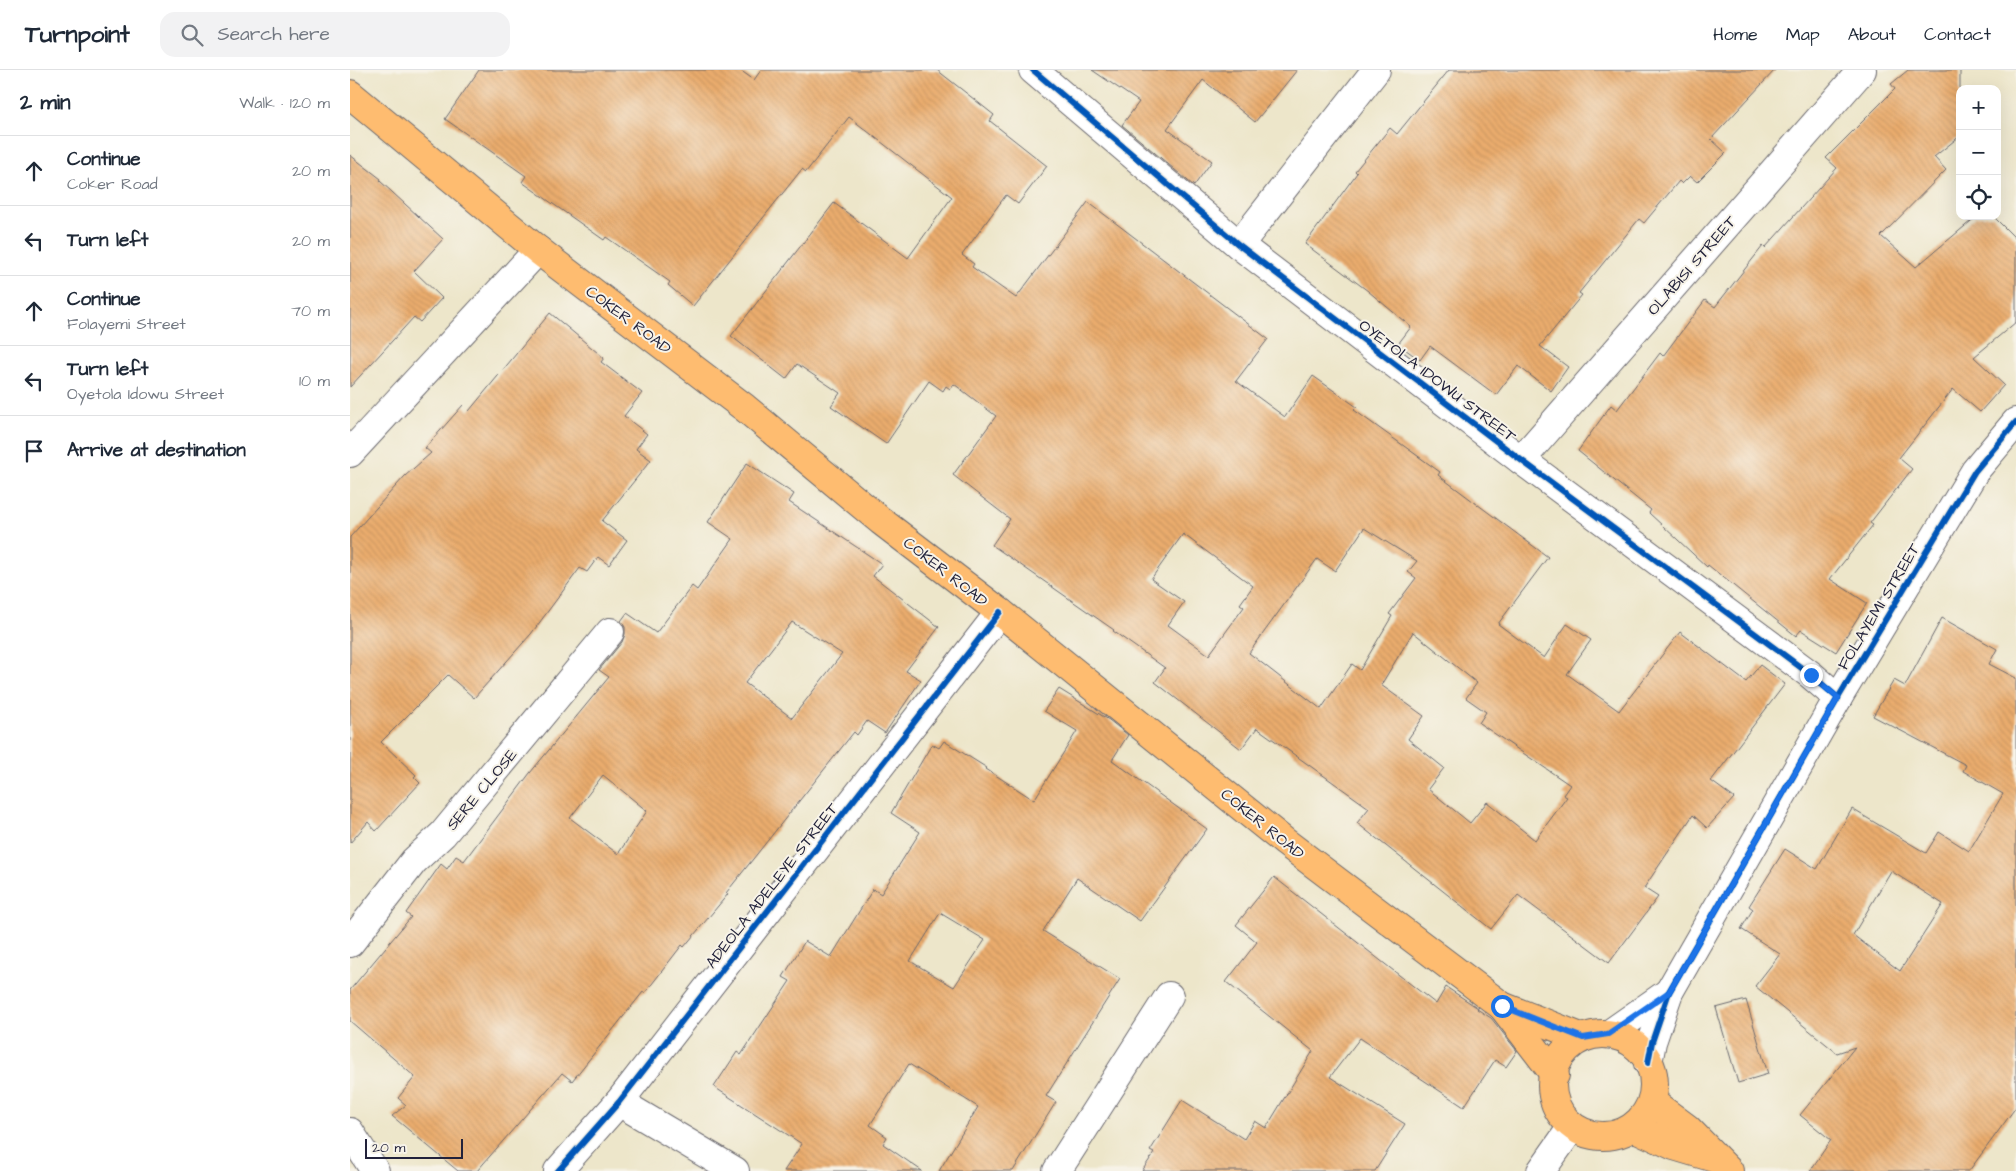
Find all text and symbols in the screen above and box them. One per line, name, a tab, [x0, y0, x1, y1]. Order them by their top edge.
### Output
search box	[160, 12, 510, 57]
text: Turnpoint	[25, 18, 130, 52]
icon: search	[178, 21, 206, 49]
text: Search here	[218, 21, 330, 48]
text: Home	[1713, 22, 1758, 47]
text: Map	[1786, 22, 1820, 47]
text: About	[1848, 22, 1896, 47]
text: Contact	[1924, 22, 1991, 47]
map controls	[1956, 85, 2001, 220]
button: +	[1956, 85, 2001, 130]
text: 2 min	[20, 88, 70, 117]
text: Walk · 120 m	[239, 92, 330, 114]
button: −	[1956, 130, 2001, 175]
text: Continue	[67, 146, 141, 173]
icon: ahead	[20, 157, 48, 185]
text: 20 m	[292, 160, 330, 182]
text: Coker Road	[67, 173, 158, 195]
button: locate	[1956, 175, 2001, 220]
street label: OLABISI STREET	[1642, 211, 1741, 320]
icon: left	[20, 227, 48, 255]
text: Turn left	[67, 227, 148, 254]
text: 20 m	[292, 230, 330, 252]
street label: COKER ROAD	[581, 280, 676, 359]
text: Continue	[67, 286, 141, 313]
icon: ahead	[20, 297, 48, 325]
text: 70 m	[291, 300, 330, 322]
text: Folayemi Street	[67, 313, 186, 335]
street label: OYETOLA IDOWU STREET	[1354, 314, 1521, 447]
text: Turn left	[67, 356, 148, 383]
icon: left	[20, 367, 48, 395]
text: 10 m	[299, 370, 330, 392]
text: Oyetola Idowu Street	[67, 383, 224, 405]
icon: arrive	[20, 437, 48, 465]
text: Arrive at destination	[67, 437, 246, 464]
street label: COKER ROAD	[899, 532, 992, 612]
street label: FOLAYEMI STREET	[1832, 539, 1925, 674]
route end	[1800, 664, 1823, 687]
street label: SERE CLOSE	[441, 744, 523, 835]
street label: COKER ROAD	[1216, 783, 1309, 864]
street label: ADEOLA ADELEYE STREET	[700, 798, 843, 973]
route start	[1491, 995, 1514, 1018]
scale bar	[365, 1136, 462, 1159]
text: 20 m	[372, 1138, 405, 1158]

